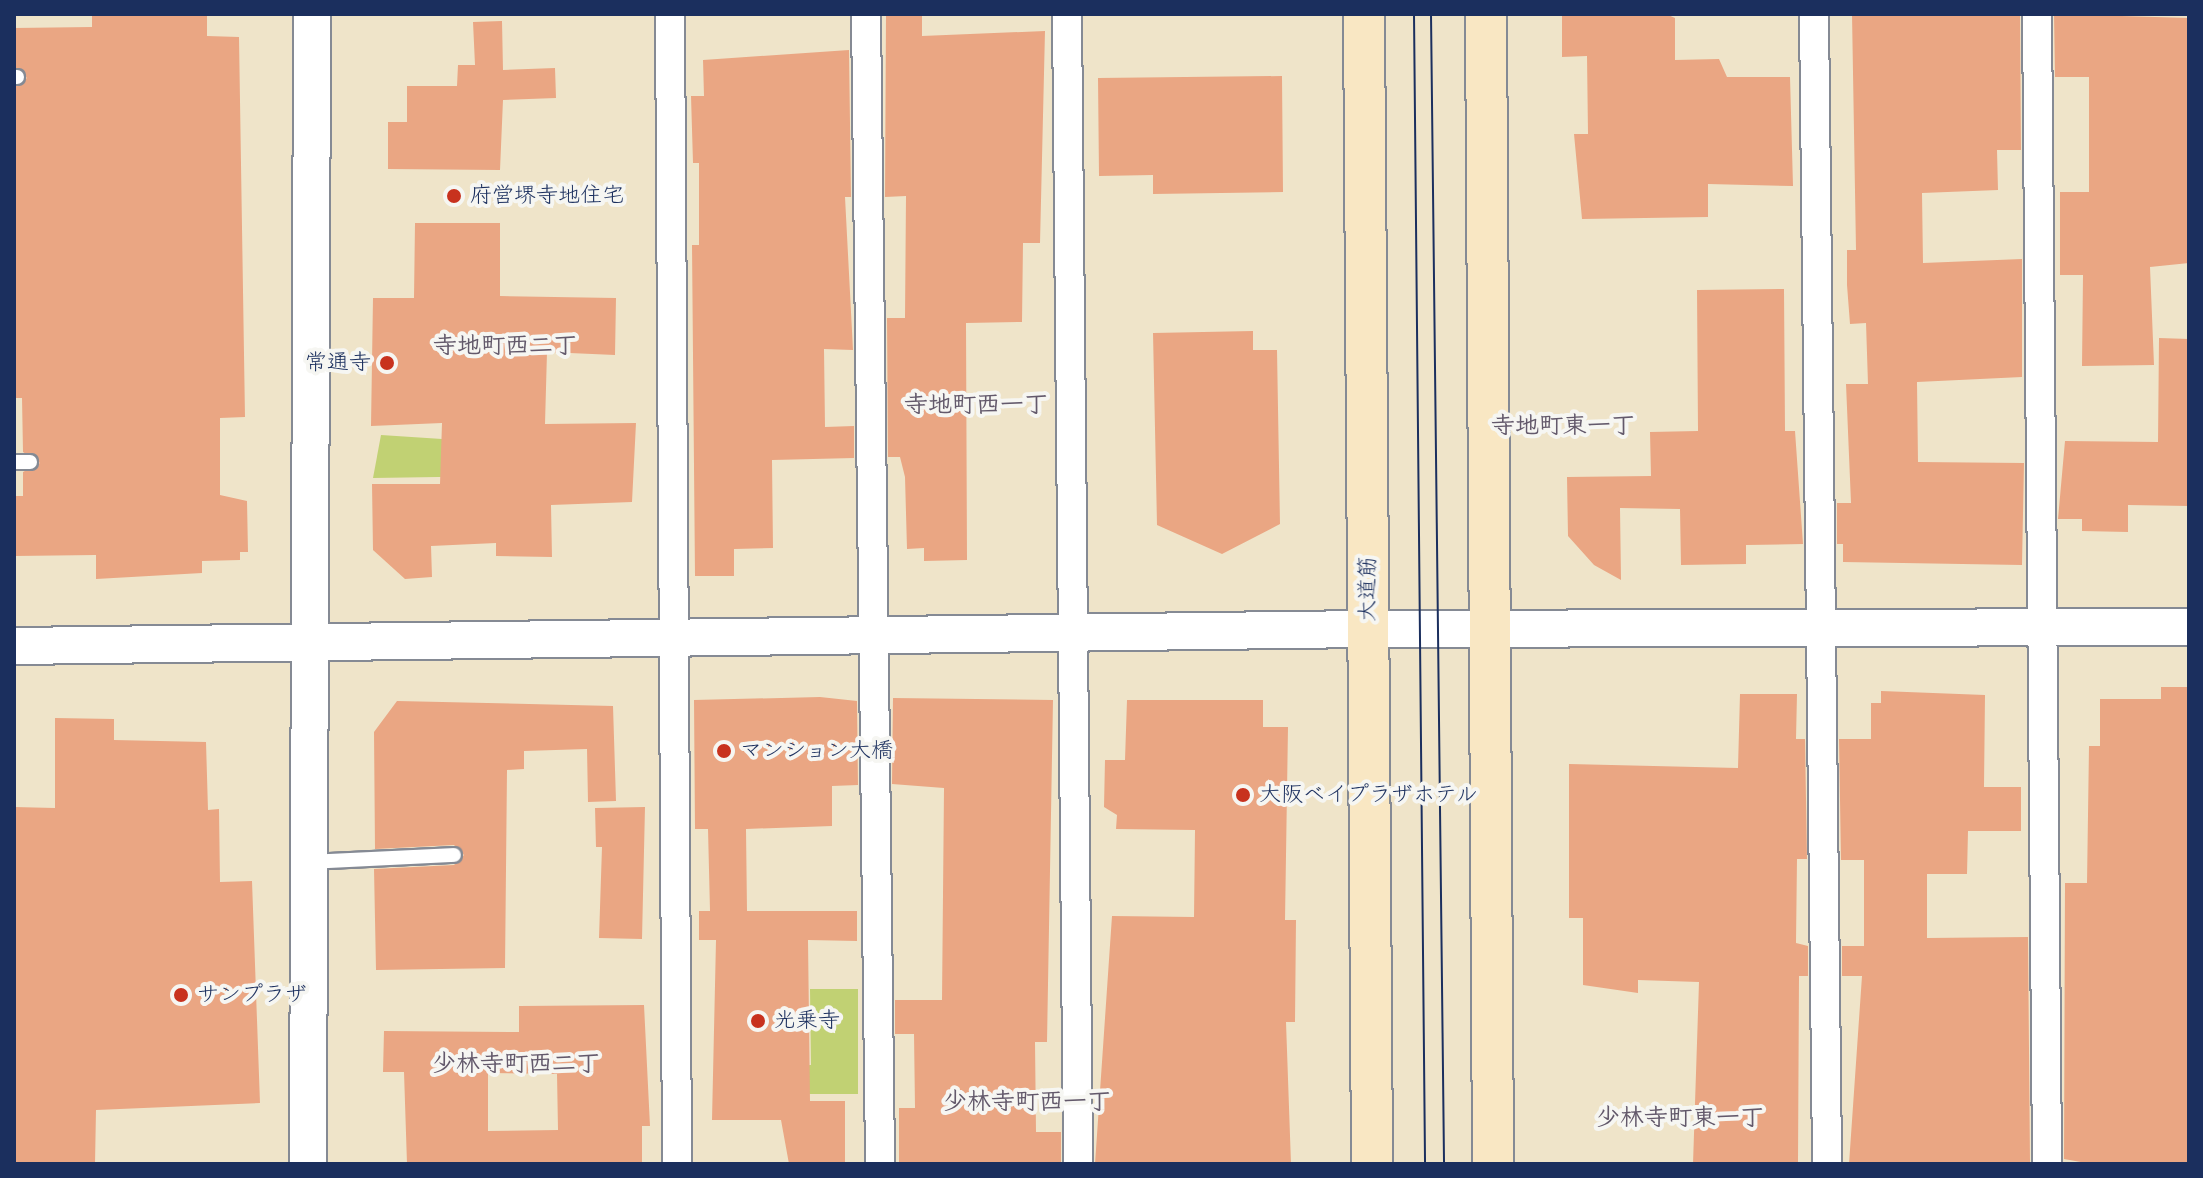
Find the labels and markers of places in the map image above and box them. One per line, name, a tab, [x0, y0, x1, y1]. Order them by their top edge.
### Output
place label: 府営堺寺地住宅	[470, 183, 624, 209]
marker: 府営堺寺地住宅	[445, 187, 463, 205]
place label: 常通寺	[305, 350, 371, 376]
marker: 常通寺	[378, 354, 396, 372]
place label: マンション大橋	[740, 738, 894, 764]
marker: マンション大橋	[715, 742, 733, 760]
place label: 大阪ベイプラザホテル	[1259, 782, 1479, 808]
marker: 大阪ベイプラザホテル	[1234, 786, 1252, 804]
place label: サンプラザ	[197, 982, 307, 1008]
marker: サンプラザ	[172, 986, 190, 1004]
place label: 光乗寺	[774, 1008, 840, 1034]
marker: 光乗寺	[749, 1012, 767, 1030]

